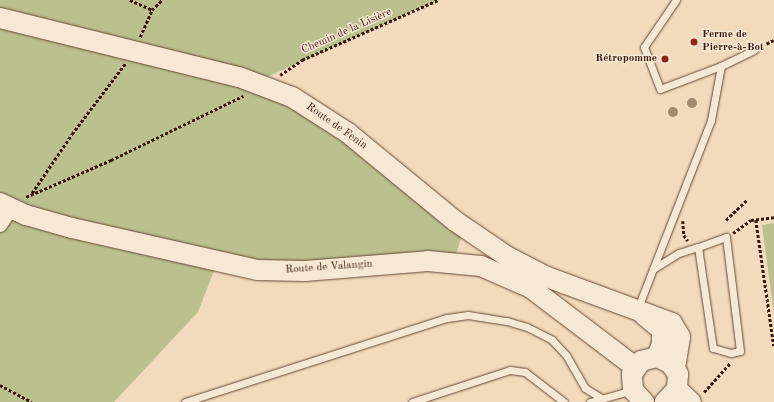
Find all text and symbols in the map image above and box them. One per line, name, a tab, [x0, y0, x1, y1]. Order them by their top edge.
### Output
street label: Chemin de la Lisière	[300, 6, 394, 58]
place label: Ferme de Pierre-à-Bot	[702, 29, 764, 55]
marker: Ferme de Pierre-à-Bot	[689, 37, 699, 47]
place label: Rétropomme	[595, 52, 657, 66]
marker: Rétropomme	[660, 54, 670, 64]
street label: Route de Fenin	[303, 101, 369, 153]
street label: Route de Valangin	[285, 258, 373, 278]

